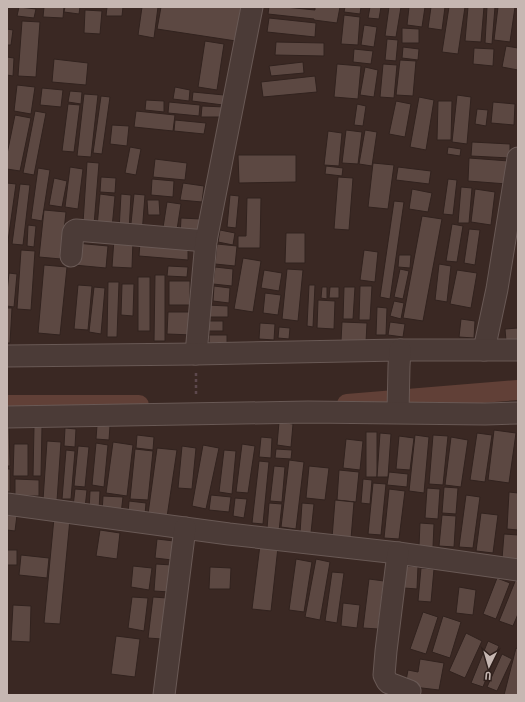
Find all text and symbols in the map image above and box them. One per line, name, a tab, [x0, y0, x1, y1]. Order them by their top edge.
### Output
north arrow	[469, 646, 509, 686]
text: U	[484, 669, 492, 682]

